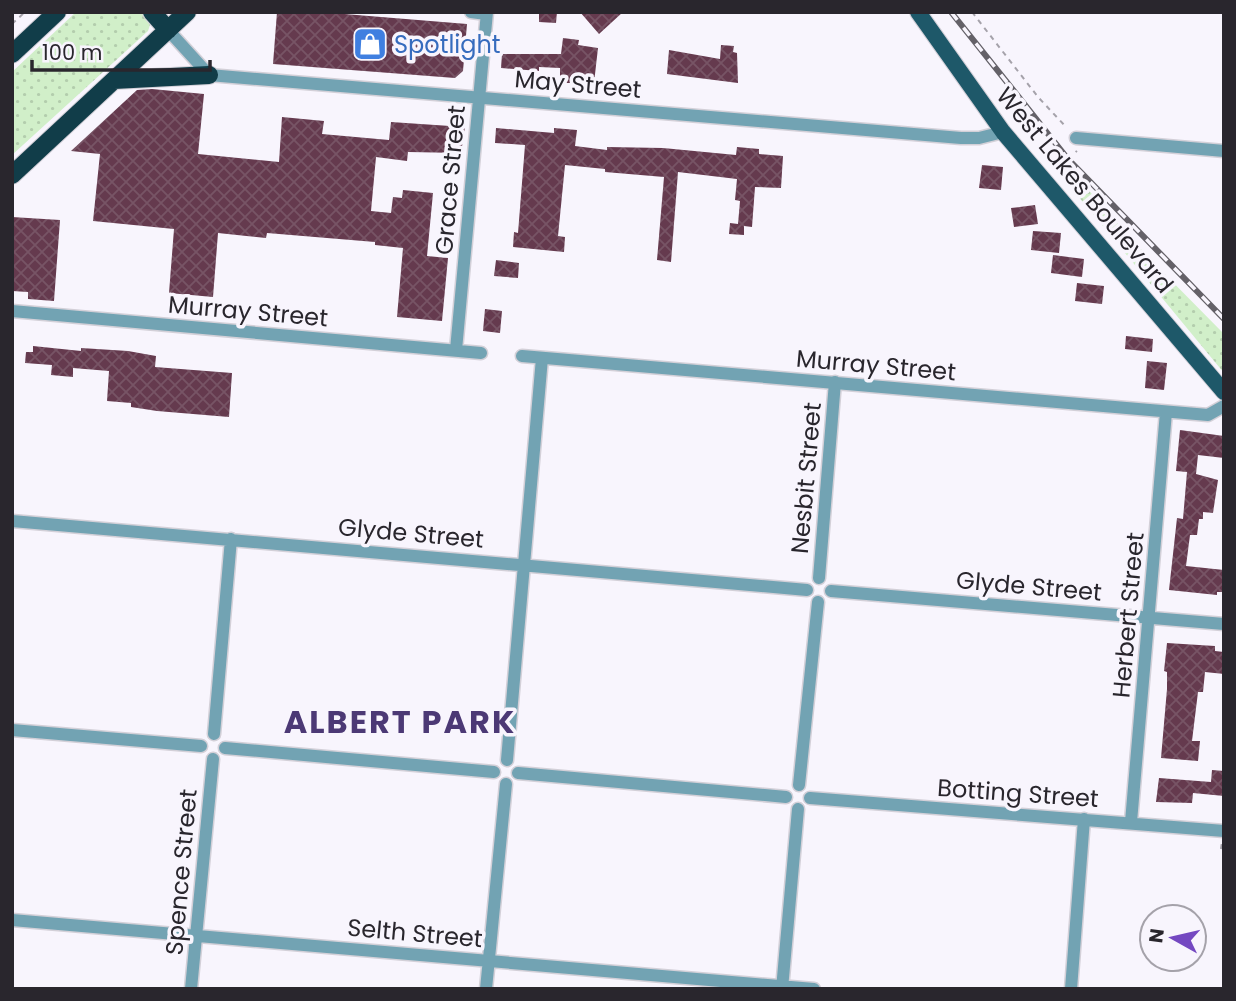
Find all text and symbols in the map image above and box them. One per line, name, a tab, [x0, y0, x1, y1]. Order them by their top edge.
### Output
shop icon: Spotlight	[351, 25, 389, 63]
scale bar	[32, 28, 210, 72]
place label: Spotlight	[394, 28, 501, 61]
text: 100 m	[42, 38, 102, 67]
street label: May Street	[513, 62, 643, 106]
street label: West Lakes Boulevard	[989, 80, 1181, 300]
street label: Grace Street	[427, 104, 473, 256]
street label: Murray Street	[167, 288, 329, 334]
street label: Murray Street	[795, 342, 957, 388]
street label: Nesbit Street	[783, 401, 829, 555]
street label: Glyde Street	[337, 510, 485, 556]
street label: Herbert Street	[1104, 531, 1152, 699]
street label: Glyde Street	[955, 563, 1103, 609]
district label: ALBERT PARK	[284, 699, 516, 744]
street label: Botting Street	[936, 771, 1100, 815]
street label: Spence Street	[157, 788, 205, 956]
north arrow	[1138, 903, 1208, 973]
street label: Selth Street	[346, 911, 484, 955]
text: N	[1142, 927, 1171, 945]

